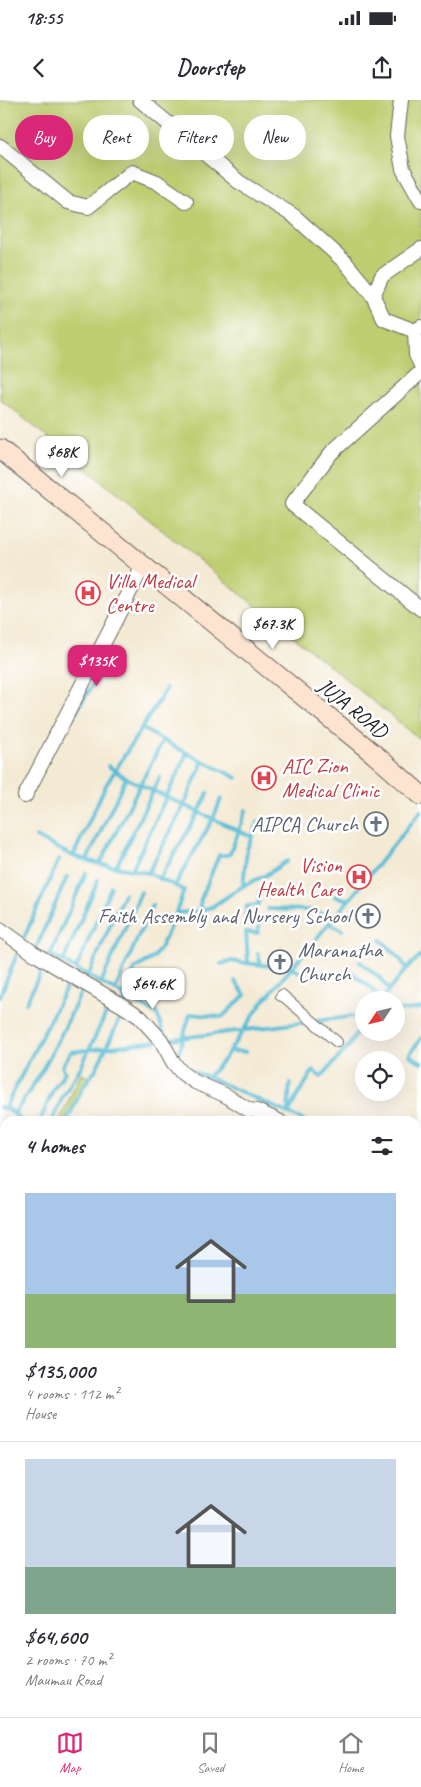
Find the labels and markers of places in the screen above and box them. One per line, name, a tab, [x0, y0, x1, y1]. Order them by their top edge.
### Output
pin: $68K	[32, 436, 92, 478]
place label: Villa Medical Centre	[106, 568, 198, 618]
hospital icon: Villa Medical Centre	[75, 580, 101, 606]
pin: $67.3K	[232, 608, 314, 650]
pin: $135K	[62, 644, 132, 687]
place label: AIC Zion Medical Clinic	[282, 753, 381, 803]
hospital icon: AIC Zion Medical Clinic	[251, 765, 277, 791]
place label: AIPCA Church	[251, 811, 359, 837]
church icon: AIPCA Church	[363, 811, 389, 837]
place label: Vision Health Care	[257, 852, 344, 902]
hospital icon: Vision Health Care	[346, 864, 372, 890]
place label: Faith Assembly and Nursery School	[98, 903, 353, 929]
church icon: Faith Assembly and Nursery School	[355, 903, 381, 929]
place label: Maranatha Church	[298, 937, 384, 987]
church icon: Maranatha Church	[267, 949, 293, 975]
pin: $64.6K	[112, 968, 194, 1010]

